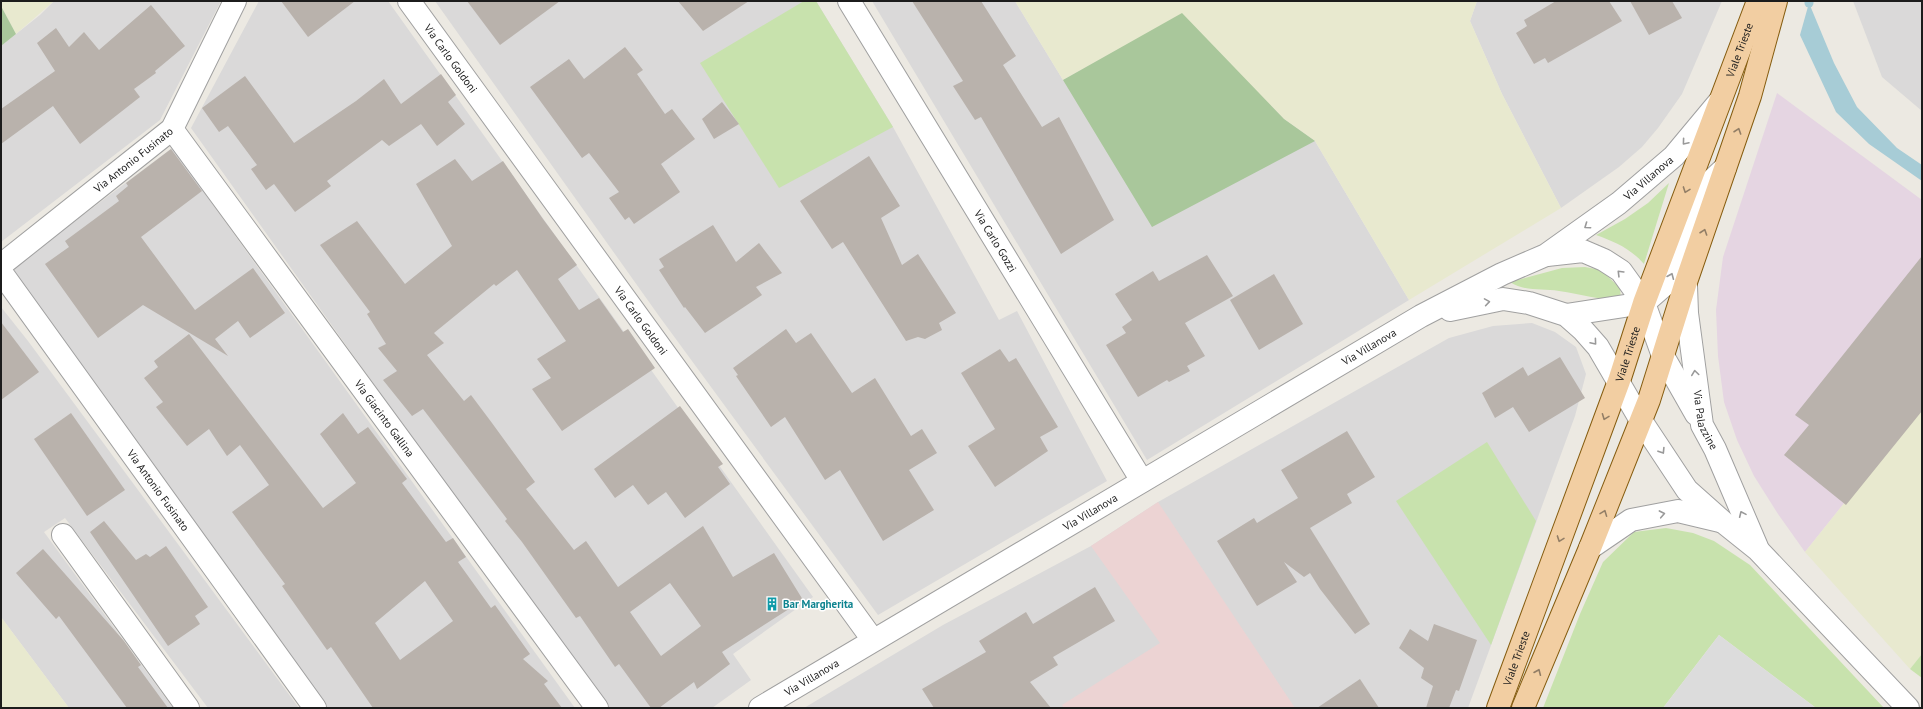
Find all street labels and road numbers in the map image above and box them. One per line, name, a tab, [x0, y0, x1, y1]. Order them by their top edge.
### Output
street label: Via Carlo Goldoni	[420, 20, 480, 96]
street label: Viale Trieste	[1723, 20, 1756, 80]
street label: Via Antonio Fusinato	[90, 124, 176, 196]
street label: Via Villanova	[1620, 153, 1676, 204]
street label: Via Carlo Gozzi	[971, 206, 1020, 275]
street label: Via Carlo Goldoni	[611, 283, 671, 358]
street label: Viale Trieste	[1612, 324, 1643, 384]
street label: Via Villanova	[1338, 325, 1399, 369]
street label: Via Giacinto Gallina	[351, 376, 417, 460]
street label: Via Palazzine	[1690, 388, 1721, 452]
street label: Via Antonio Fusinato	[124, 446, 192, 534]
street label: Via Villanova	[1060, 491, 1120, 534]
street label: Viale Trieste	[1500, 629, 1533, 688]
street label: Via Villanova	[781, 656, 841, 699]

